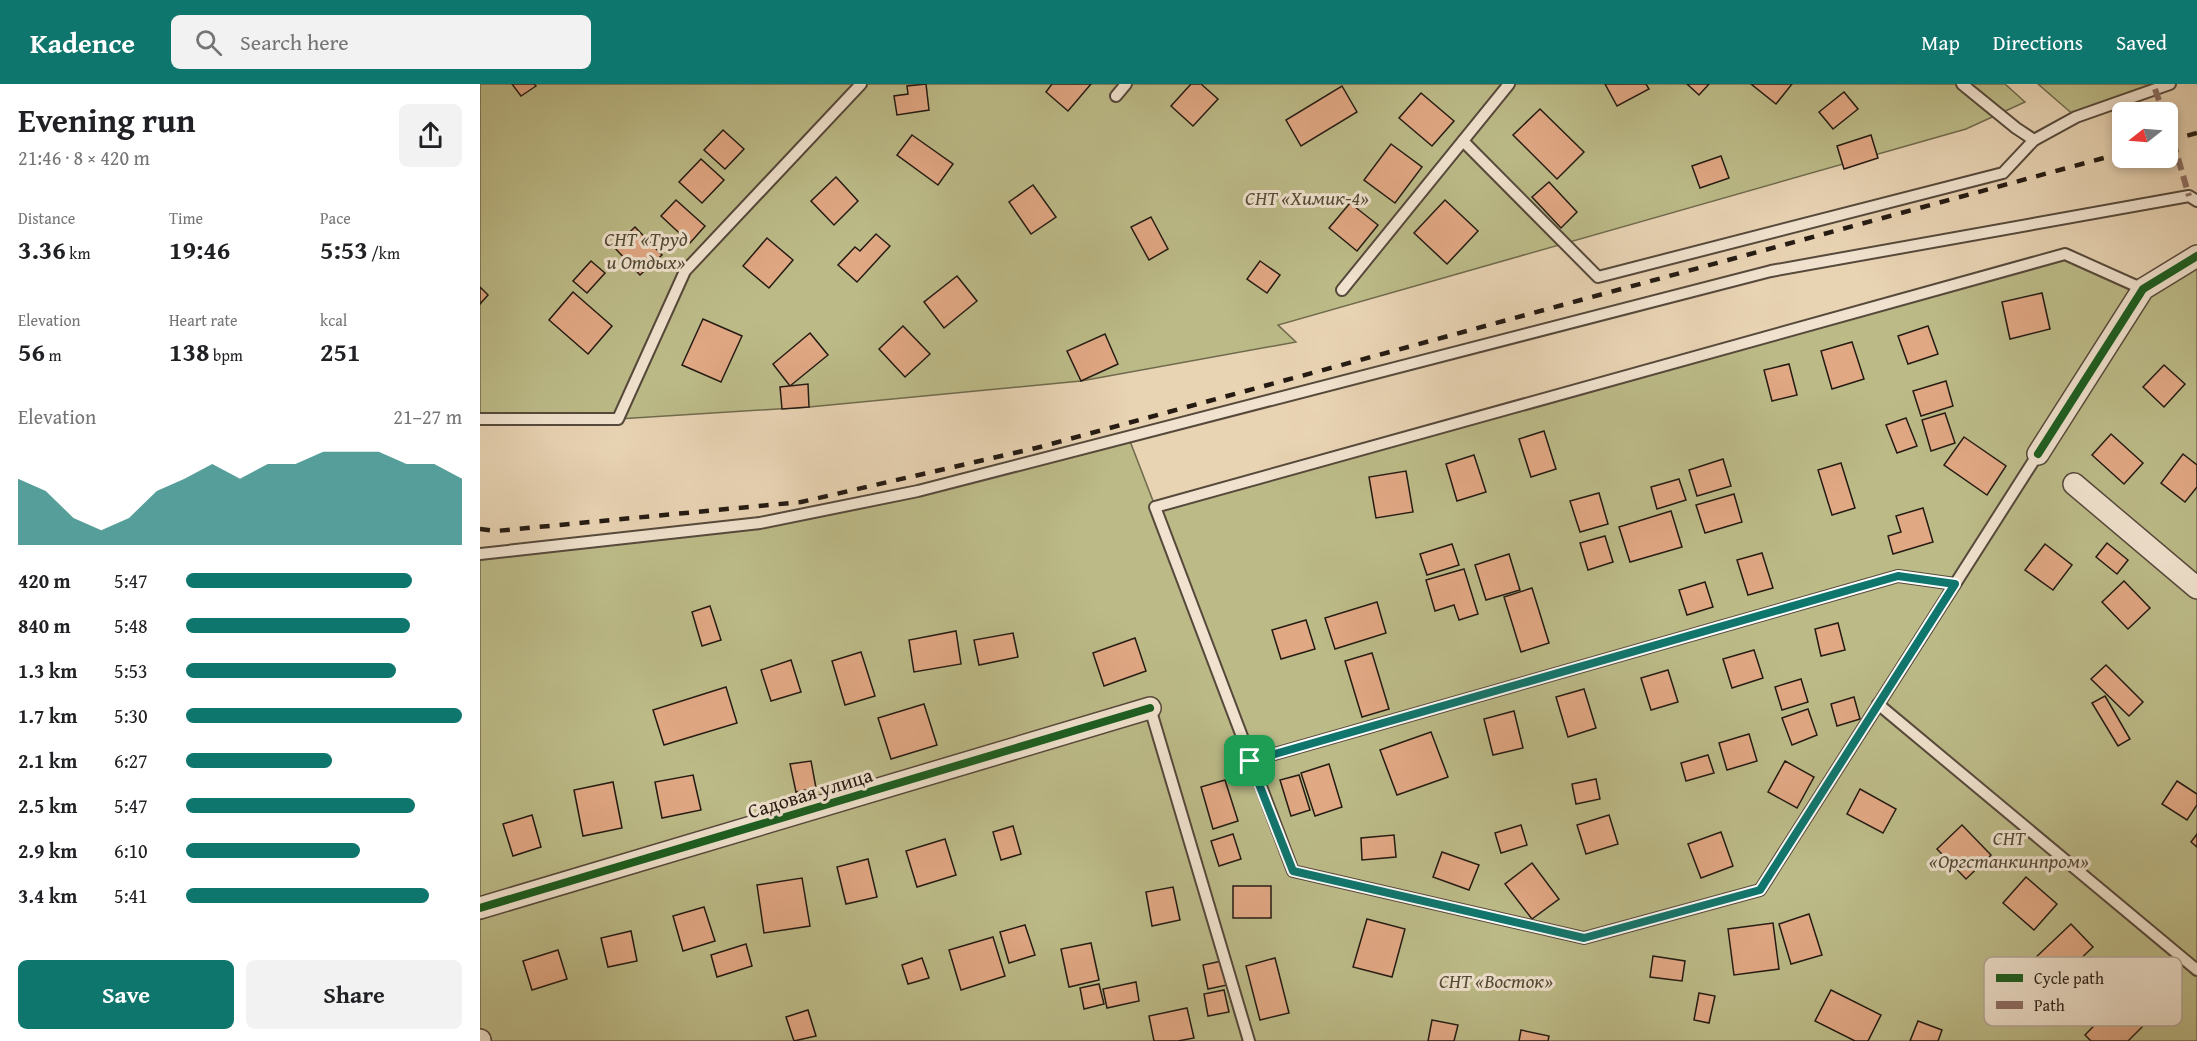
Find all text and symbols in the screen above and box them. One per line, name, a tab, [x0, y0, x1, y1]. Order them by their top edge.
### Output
search box	[171, 15, 591, 69]
text: Kadence	[30, 22, 135, 63]
icon: search	[192, 26, 225, 59]
text: Search here	[240, 26, 349, 58]
text: Map	[1921, 27, 1960, 58]
text: Directions	[1993, 27, 2083, 58]
text: Saved	[2116, 27, 2167, 58]
text: Evening run	[18, 96, 195, 144]
north arrow	[2112, 102, 2178, 168]
map controls	[2112, 102, 2178, 168]
button: share	[399, 104, 462, 167]
text: 21:46 · 8 × 420 m	[18, 143, 150, 172]
park label: СНТ «Химик-4»	[1245, 183, 1369, 212]
text: Distance	[18, 206, 75, 230]
text: Time	[169, 206, 203, 230]
text: Pace	[320, 206, 351, 230]
park label: СНТ «Труд и Отдых»	[604, 224, 688, 276]
text: 3.36	[18, 230, 66, 269]
text: 19:46	[169, 230, 230, 269]
text: 5:53	[320, 230, 368, 269]
text: km	[66, 241, 90, 265]
text: /km	[368, 241, 400, 265]
text: Elevation	[18, 308, 81, 332]
text: Heart rate	[169, 308, 238, 332]
text: kcal	[320, 308, 347, 332]
text: 56	[18, 332, 45, 371]
text: 138	[169, 332, 209, 371]
text: 251	[320, 332, 360, 371]
text: m	[45, 343, 62, 367]
text: bpm	[209, 343, 243, 367]
text: Elevation	[18, 402, 96, 431]
text: 21–27 m	[393, 402, 462, 431]
text: 420 m	[18, 566, 71, 595]
text: 5:47	[114, 566, 148, 595]
text: 840 m	[18, 611, 71, 640]
text: 5:48	[114, 611, 148, 640]
text: 1.3 km	[18, 656, 77, 685]
text: 5:53	[114, 656, 148, 685]
text: 1.7 km	[18, 701, 77, 730]
text: 5:30	[114, 701, 148, 730]
pin	[1224, 735, 1275, 786]
icon: arrive	[1233, 744, 1266, 777]
text: 2.1 km	[18, 746, 77, 775]
text: 6:27	[114, 746, 148, 775]
street label: Садовая улица	[744, 760, 876, 825]
text: 2.5 km	[18, 791, 77, 820]
text: 5:47	[114, 791, 148, 820]
park label: СНТ «Оргстанкинпром»	[1929, 823, 2089, 875]
text: 2.9 km	[18, 836, 77, 865]
text: 6:10	[114, 836, 148, 865]
text: 3.4 km	[18, 881, 77, 910]
text: 5:41	[114, 881, 148, 910]
legend	[1984, 957, 2182, 1026]
button: Save	[18, 960, 234, 1029]
button: Share	[246, 960, 462, 1029]
park label: СНТ «Восток»	[1439, 966, 1553, 995]
text: Cycle path	[2034, 966, 2104, 990]
text: Path	[2034, 993, 2065, 1017]

